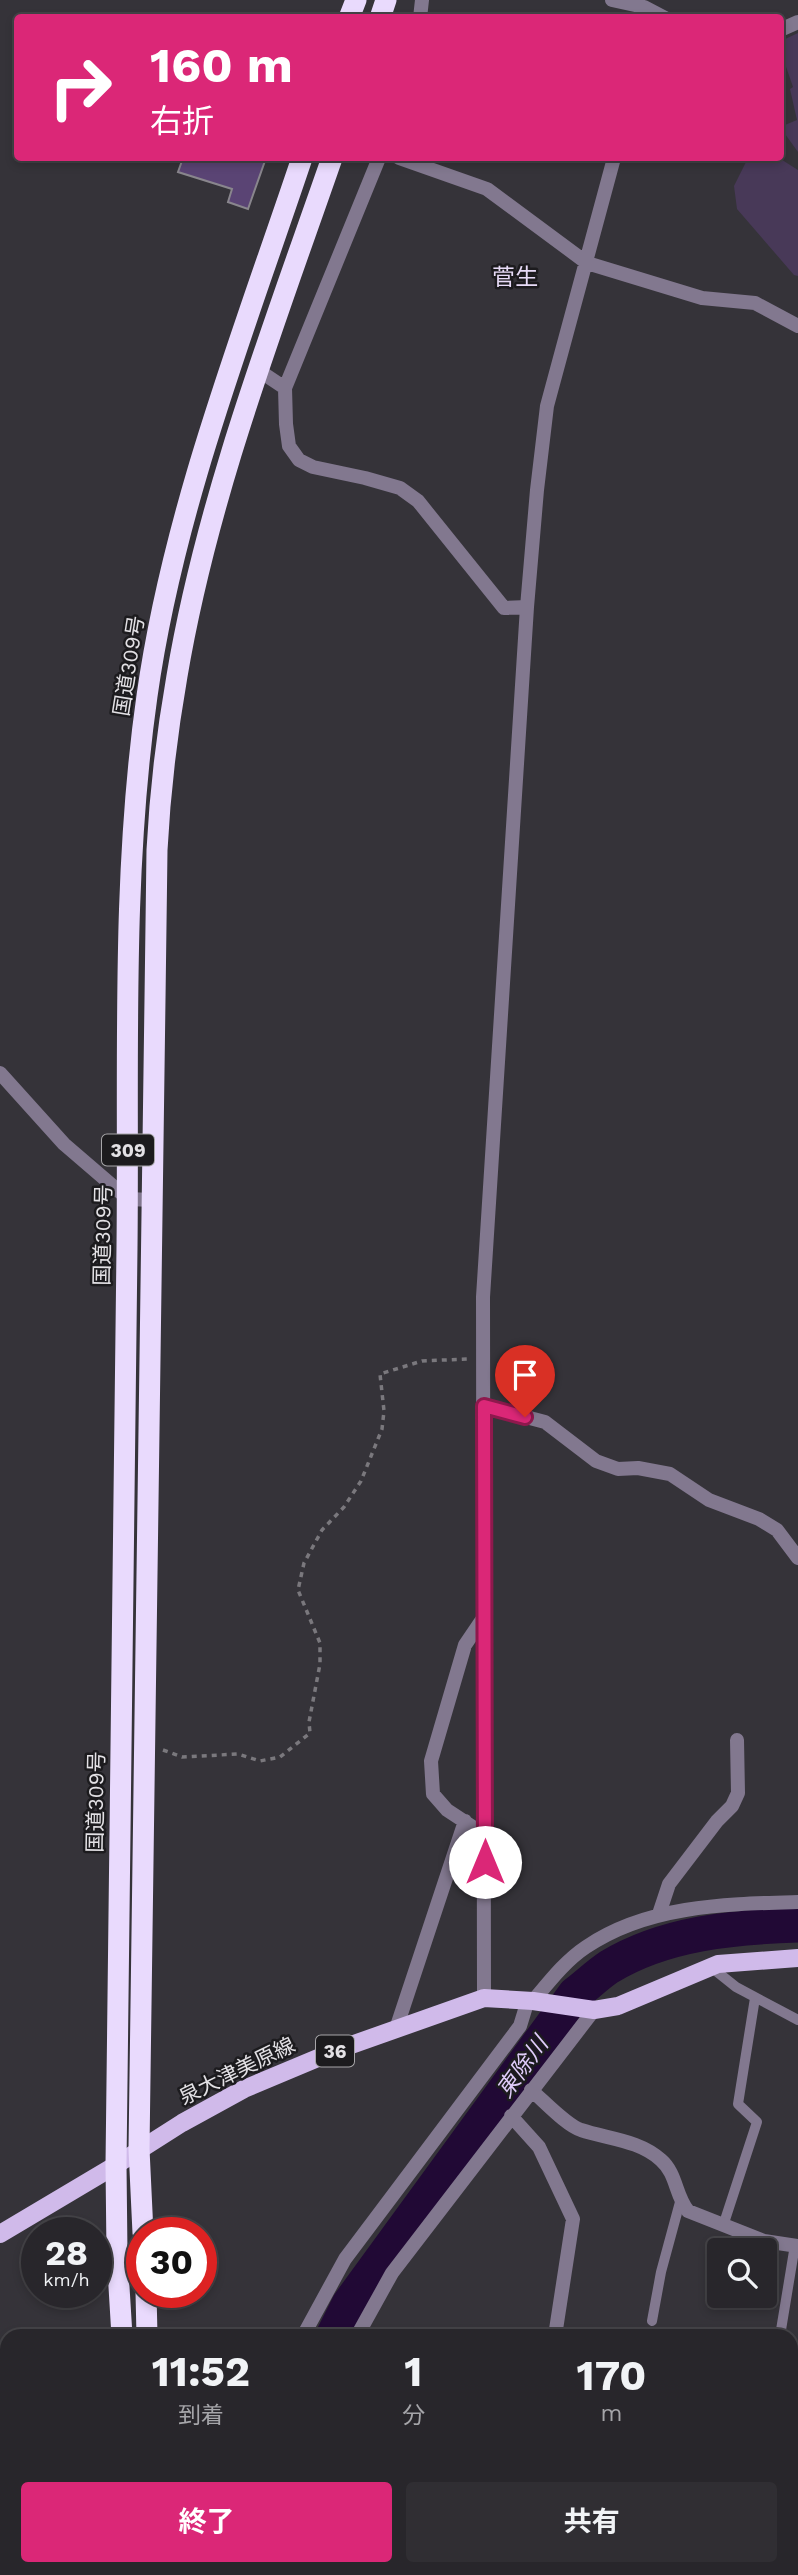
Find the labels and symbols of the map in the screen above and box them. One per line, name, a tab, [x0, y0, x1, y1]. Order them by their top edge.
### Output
district label: 菅生	[492, 264, 538, 291]
street label: 国道309号	[108, 614, 149, 718]
road number: 309	[102, 1134, 154, 1166]
street label: 国道309号	[89, 1184, 116, 1286]
pin	[495, 1345, 555, 1417]
street label: 国道309号	[82, 1751, 109, 1853]
position arrow	[448, 1825, 522, 1899]
water label: 東除川	[491, 2029, 555, 2103]
street label: 泉大津美原線	[175, 2032, 299, 2109]
road number: 36	[316, 2036, 354, 2066]
speed limit sign: 30	[126, 2217, 217, 2308]

